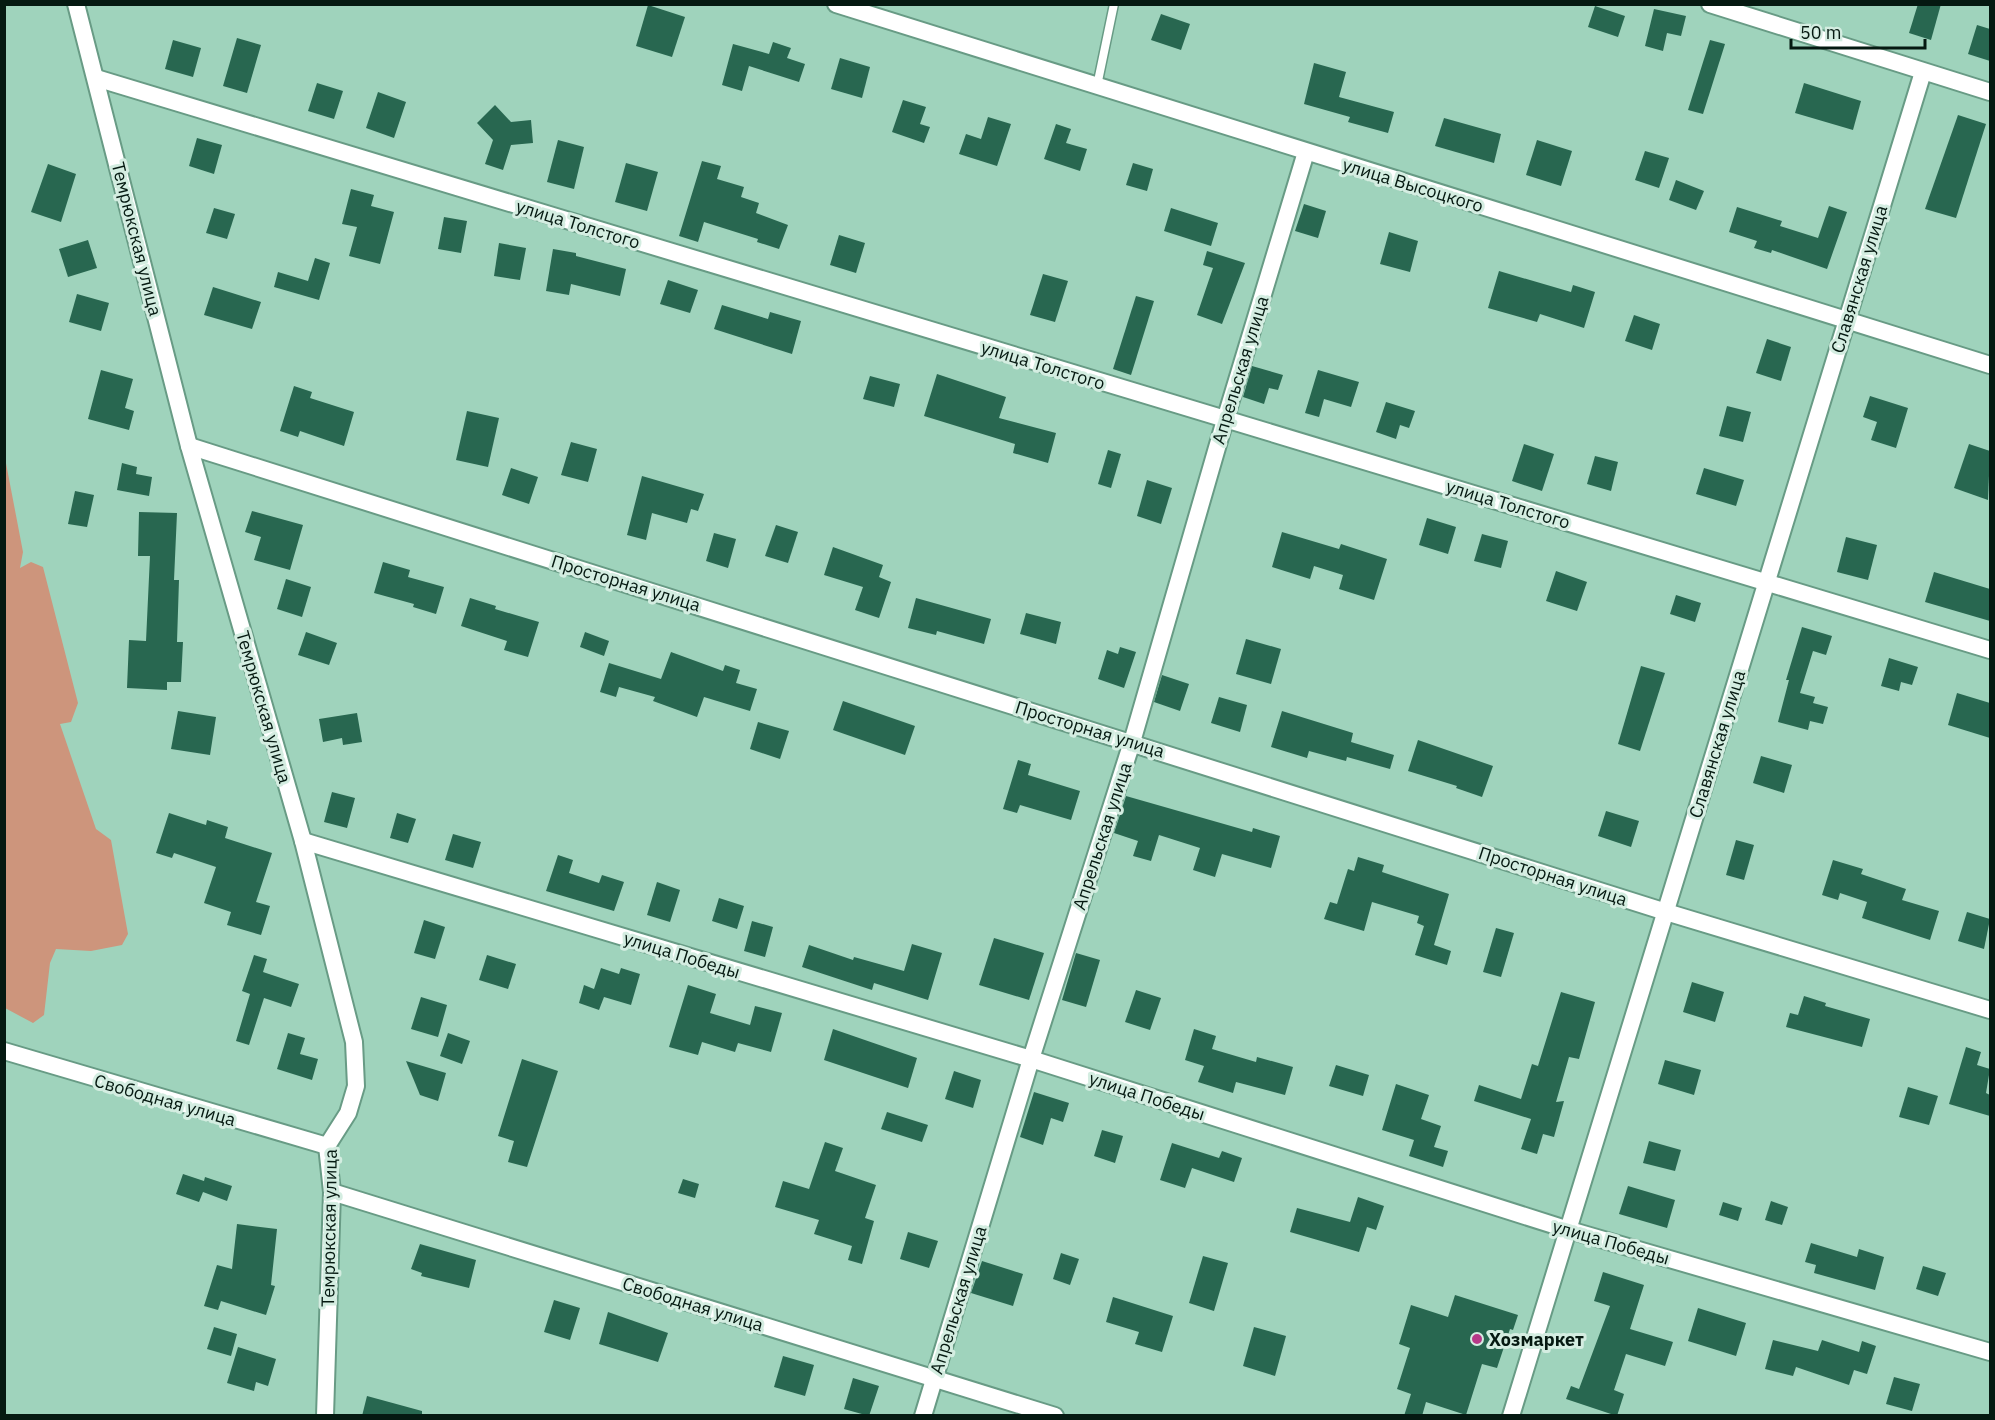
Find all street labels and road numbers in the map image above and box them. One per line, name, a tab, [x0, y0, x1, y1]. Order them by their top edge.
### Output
street label: улица Высоцкого	[1340, 153, 1486, 217]
street label: Темрюкская улица	[107, 160, 167, 319]
street label: улица Толстого	[513, 194, 643, 254]
street label: Славянская улица	[1826, 202, 1893, 356]
street label: Апрельская улица	[1207, 293, 1274, 447]
street label: улица Толстого	[978, 335, 1108, 395]
street label: улица Толстого	[1443, 474, 1573, 534]
street label: Просторная улица	[549, 549, 704, 617]
street label: Темрюкская улица	[231, 628, 297, 786]
street label: Славянская улица	[1684, 667, 1751, 821]
street label: Просторная улица	[1013, 695, 1168, 763]
street label: Апрельская улица	[1067, 759, 1137, 913]
street label: Просторная улица	[1476, 841, 1631, 911]
street label: улица Победы	[621, 926, 743, 984]
street label: улица Победы	[1086, 1066, 1208, 1126]
street label: Свободная улица	[92, 1069, 239, 1131]
street label: Темрюкская улица	[316, 1149, 342, 1307]
street label: улица Победы	[1550, 1214, 1672, 1270]
street label: Апрельская улица	[925, 1223, 992, 1377]
street label: Свободная улица	[620, 1272, 767, 1336]

